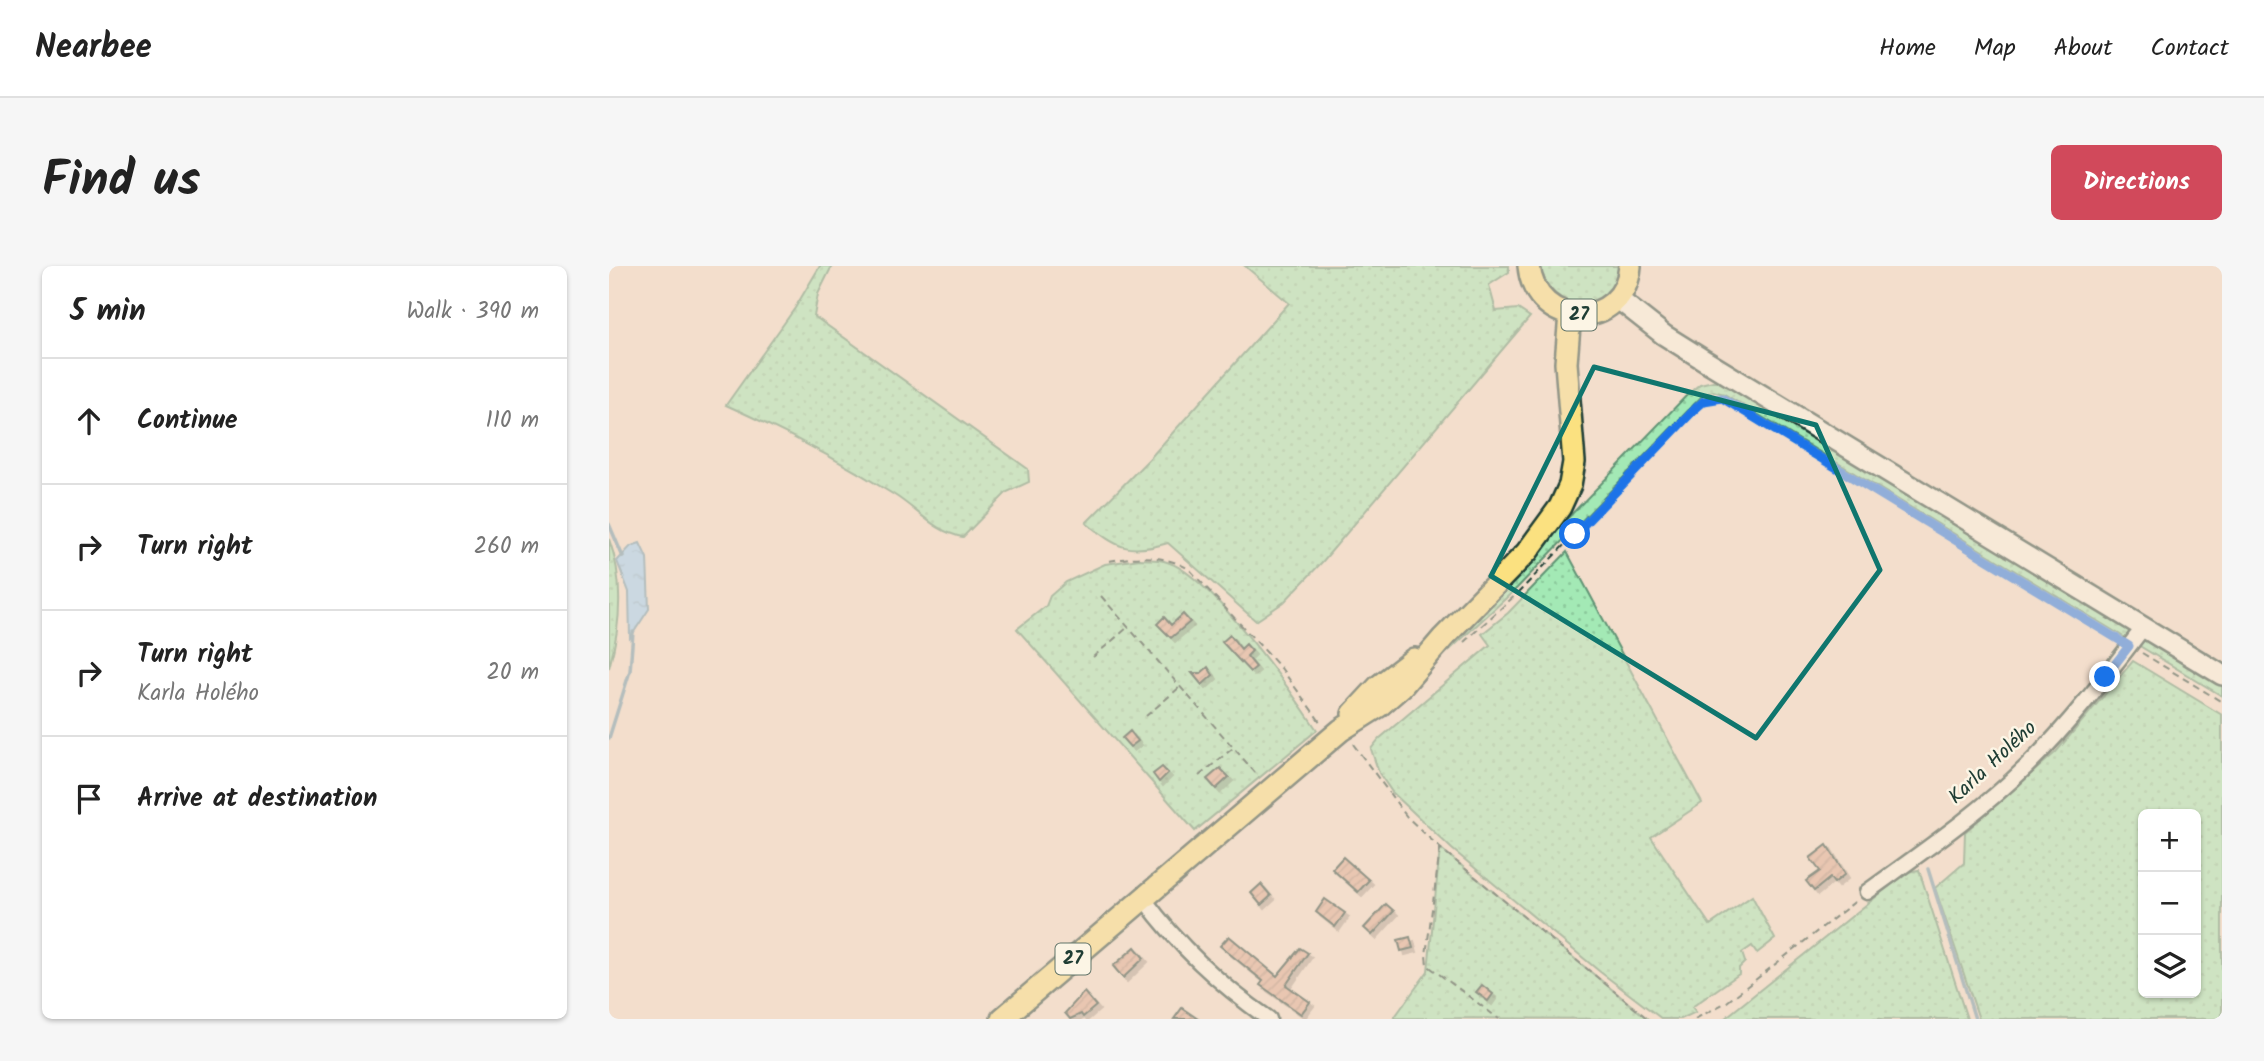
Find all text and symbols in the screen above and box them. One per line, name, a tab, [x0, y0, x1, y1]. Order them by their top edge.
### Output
text: Nearbee	[35, 22, 152, 75]
text: Home	[1879, 29, 1936, 68]
text: Map	[1974, 29, 2016, 68]
text: About	[2054, 29, 2112, 68]
text: Contact	[2150, 29, 2229, 68]
text: Find us	[42, 143, 200, 221]
button: Directions	[2051, 145, 2222, 220]
text: 5 min	[70, 288, 146, 336]
text: Walk · 390 m	[407, 294, 539, 330]
road number: 27	[1562, 300, 1597, 330]
text: Continue	[137, 400, 238, 442]
icon: ahead	[70, 402, 108, 440]
text: 110 m	[486, 403, 539, 439]
route start	[1559, 518, 1590, 549]
text: Turn right	[137, 526, 253, 568]
icon: right	[70, 528, 108, 566]
text: 260 m	[474, 529, 539, 565]
text: Turn right	[137, 634, 253, 676]
icon: right	[70, 654, 108, 692]
text: 20 m	[487, 655, 539, 691]
route end	[2089, 661, 2120, 692]
text: Karla Holého	[137, 676, 259, 712]
street label: Karla Holého	[1941, 713, 2045, 813]
text: Arrive at destination	[137, 778, 377, 820]
icon: arrive	[70, 780, 108, 818]
map controls	[2138, 809, 2201, 998]
button: +	[2138, 809, 2201, 872]
button: −	[2138, 872, 2201, 935]
button: layers	[2138, 935, 2201, 998]
road number: 27	[1056, 944, 1091, 974]

